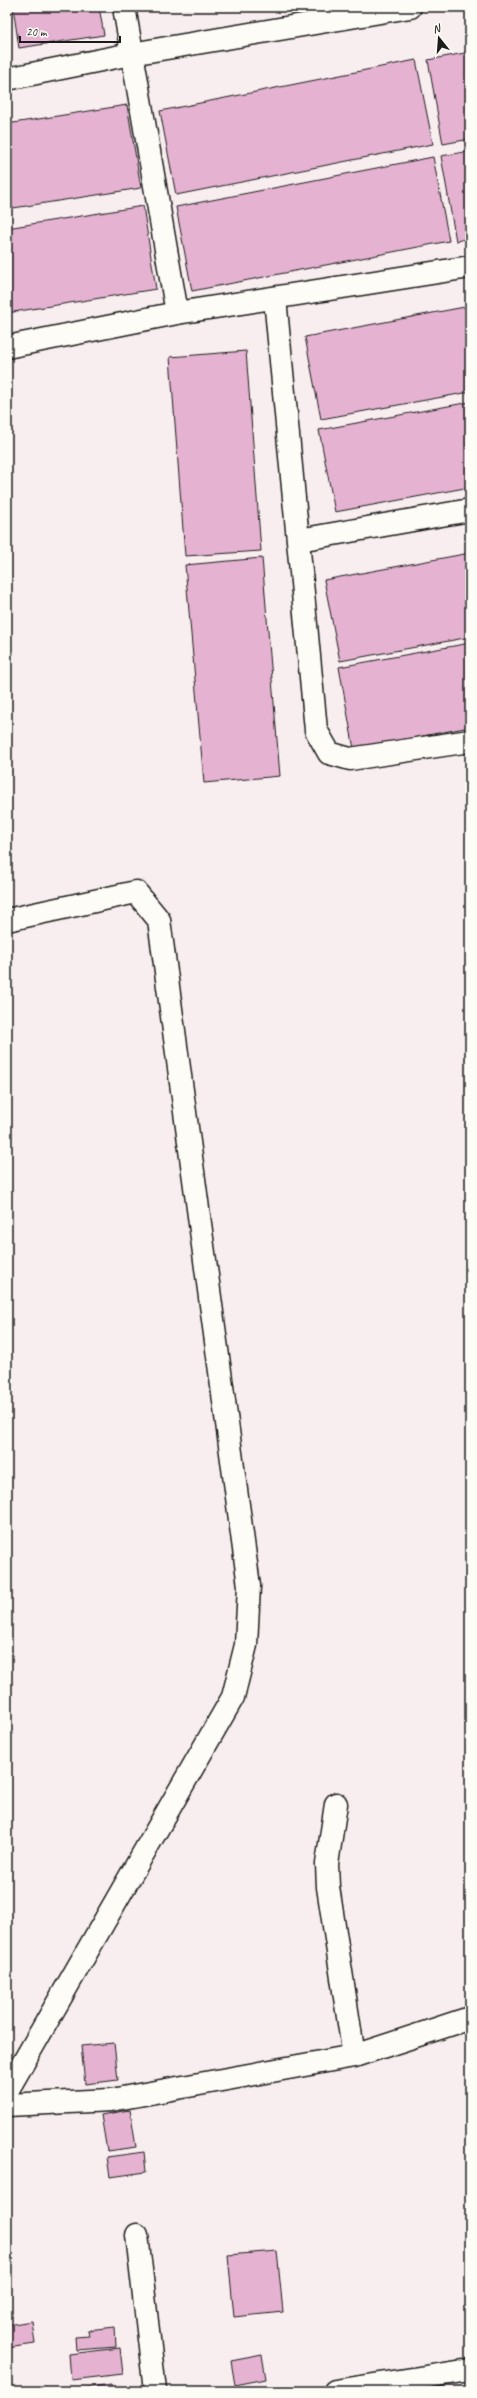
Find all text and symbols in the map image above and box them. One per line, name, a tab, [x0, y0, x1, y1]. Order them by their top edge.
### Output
scale bar	[20, 18, 120, 44]
north arrow	[419, 18, 459, 58]
text: N	[431, 20, 443, 36]
text: 20 m	[26, 24, 48, 40]

